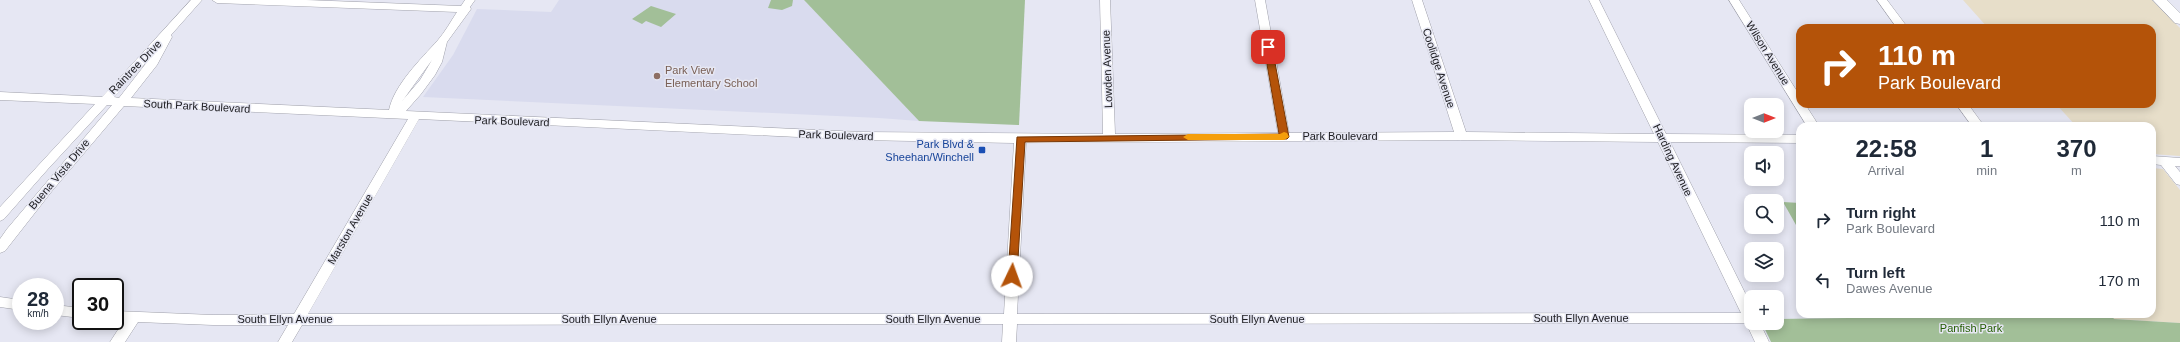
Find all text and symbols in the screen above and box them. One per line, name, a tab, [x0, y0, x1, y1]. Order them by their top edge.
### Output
street label: Wilson Avenue	[1744, 19, 1792, 87]
street label: Coolidge Avenue	[1420, 27, 1458, 109]
street label: Lowden Avenue	[1100, 30, 1114, 108]
pin	[1251, 30, 1285, 64]
icon: arrive	[1257, 36, 1279, 58]
street label: Raintree Drive	[106, 38, 164, 96]
icon: right	[1812, 40, 1864, 92]
text: 110 m	[1878, 40, 1956, 71]
place label: Park View Elementary School	[665, 64, 757, 89]
marker: Park View Elementary School	[652, 71, 662, 81]
text: Park Boulevard	[1878, 73, 2001, 93]
street label: South Park Boulevard	[143, 97, 251, 115]
north arrow	[1744, 98, 1784, 138]
map controls	[1744, 98, 1784, 330]
street label: Park Boulevard	[474, 114, 550, 128]
street label: Harding Avenue	[1651, 122, 1695, 198]
street label: Park Boulevard	[798, 128, 874, 142]
street label: Park Boulevard	[1302, 130, 1378, 142]
text: 22:58	[1855, 135, 1917, 162]
text: 1	[1980, 135, 1993, 162]
text: 370	[2057, 135, 2097, 162]
street label: Buena Vista Drive	[26, 136, 92, 212]
place label: Park Blvd & Sheehan/Winchell	[885, 138, 975, 163]
marker: Park Blvd & Sheehan/Winchell	[977, 145, 987, 155]
button: sound	[1744, 146, 1784, 186]
text: Arrival	[1868, 163, 1905, 178]
text: min	[1976, 163, 1997, 178]
text: m	[2071, 163, 2082, 178]
street label: Marston Avenue	[325, 192, 375, 266]
button: search	[1744, 194, 1784, 234]
text: Turn right	[1846, 204, 1916, 221]
icon: right	[1812, 209, 1834, 231]
text: 110 m	[2099, 212, 2140, 229]
text: Park Boulevard	[1846, 221, 1935, 236]
button: layers	[1744, 242, 1784, 282]
position arrow	[991, 255, 1033, 297]
text: Turn left	[1846, 264, 1905, 281]
icon: left	[1812, 269, 1834, 291]
text: 170 m	[2098, 272, 2140, 289]
speed limit sign: 30	[72, 278, 124, 330]
text: Dawes Avenue	[1846, 281, 1933, 296]
text: 28	[27, 288, 49, 310]
button: +	[1744, 290, 1784, 330]
text: km/h	[27, 308, 49, 319]
street label: South Ellyn Avenue	[1533, 312, 1629, 324]
street label: South Ellyn Avenue	[237, 313, 333, 325]
street label: South Ellyn Avenue	[561, 313, 657, 325]
street label: South Ellyn Avenue	[885, 313, 981, 325]
street label: South Ellyn Avenue	[1209, 313, 1305, 325]
park label: Panfish Park	[1940, 322, 2003, 334]

